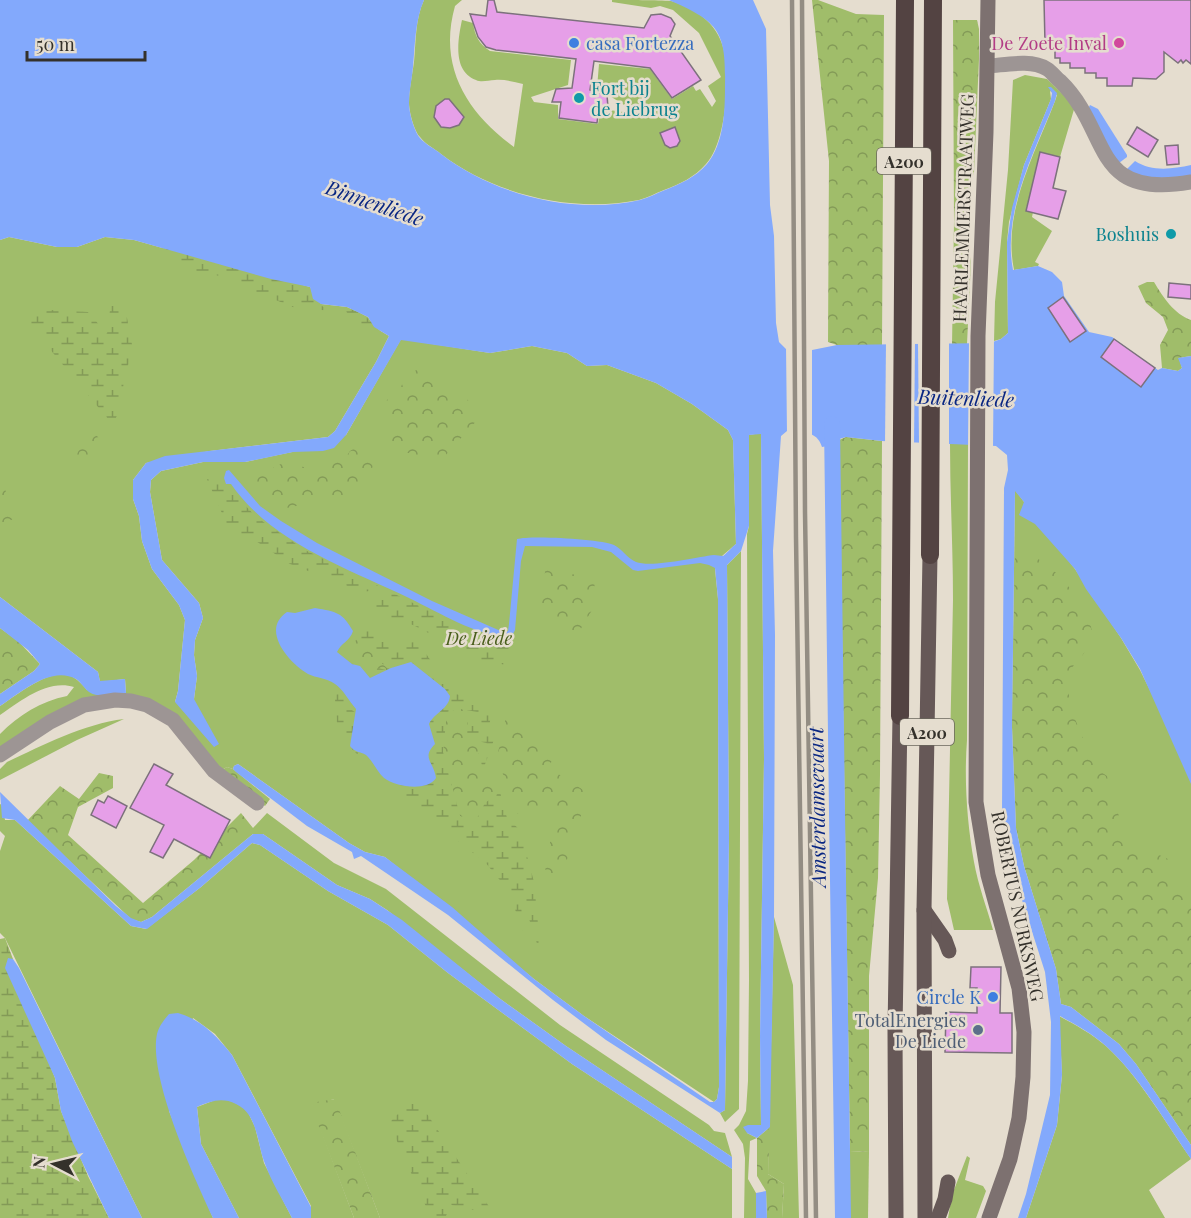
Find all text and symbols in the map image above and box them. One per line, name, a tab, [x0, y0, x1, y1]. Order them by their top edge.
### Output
scale bar	[27, 24, 146, 62]
place label: casa Fortezza	[586, 31, 694, 55]
place label: De Zoete Inval	[991, 31, 1107, 55]
text: 50 m	[36, 32, 75, 56]
marker: casa Fortezza	[567, 36, 581, 50]
marker: De Zoete Inval	[1112, 36, 1126, 50]
place label: Fort bij de Liebrug	[591, 76, 679, 121]
marker: Fort bij de Liebrug	[572, 91, 586, 105]
street label: HAARLEMMERSTRAATWEG	[947, 93, 979, 323]
road number: A200	[877, 148, 931, 174]
water label: Binnenliede	[322, 172, 428, 231]
place label: Boshuis	[1096, 222, 1159, 246]
marker: Boshuis	[1164, 227, 1178, 241]
water label: Buitenliede	[916, 382, 1015, 412]
park label: De Liede	[445, 626, 513, 650]
road number: A200	[900, 719, 954, 745]
water label: Amsterdamsevaart	[801, 725, 831, 889]
street label: ROBERTUS NURKSWEG	[986, 809, 1050, 1004]
place label: Circle K	[917, 985, 981, 1009]
marker: Circle K	[986, 990, 1000, 1004]
place label: TotalEnergies De Liede	[854, 1008, 966, 1053]
marker: TotalEnergies De Liede	[971, 1023, 985, 1037]
north arrow	[24, 1134, 84, 1194]
text: N	[27, 1155, 50, 1169]

